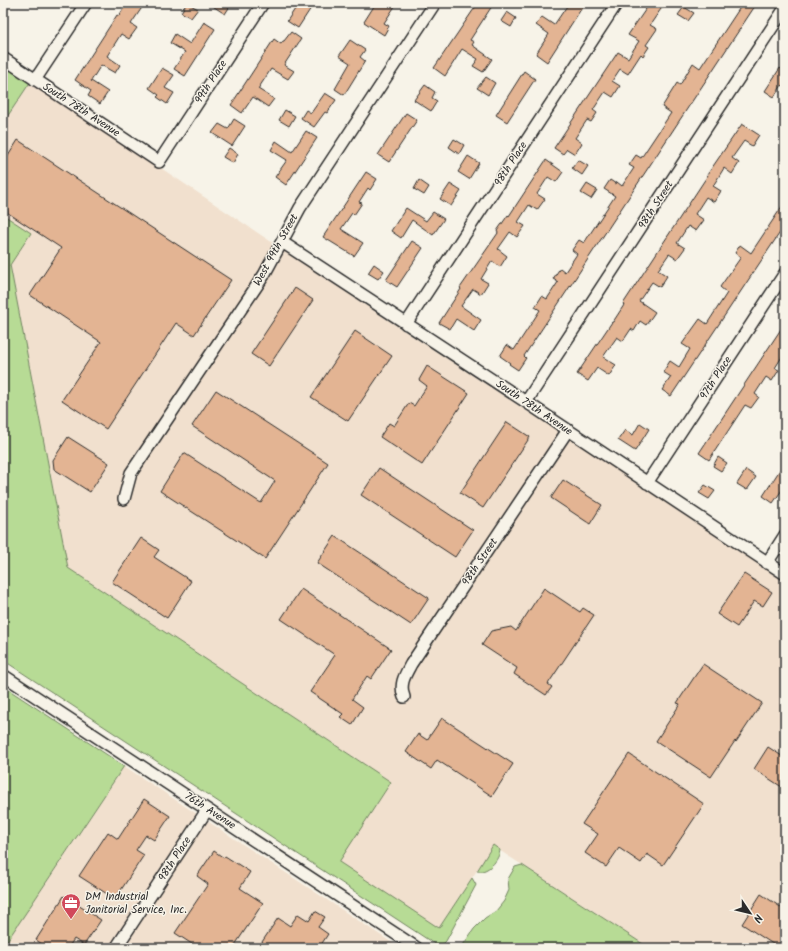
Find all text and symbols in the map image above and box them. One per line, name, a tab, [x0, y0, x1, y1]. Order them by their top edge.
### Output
street label: 99th Place	[190, 57, 232, 107]
street label: South 78th Avenue	[39, 78, 123, 142]
street label: 98th Place	[490, 138, 532, 190]
street label: 98th Street	[634, 177, 679, 233]
street label: West 99th Street	[249, 210, 304, 289]
street label: 97th Place	[695, 353, 737, 403]
street label: South 78th Avenue	[492, 376, 576, 440]
street label: 98th Street	[457, 534, 503, 590]
street label: 76th Avenue	[181, 788, 239, 834]
street label: 98th Place	[154, 833, 196, 885]
place label: DM Industrial Janitorial Service, Inc.	[85, 888, 187, 919]
office icon: DM Industrial Janitorial Service, Inc.	[60, 892, 82, 920]
north arrow	[730, 893, 770, 933]
text: N	[748, 910, 767, 926]

